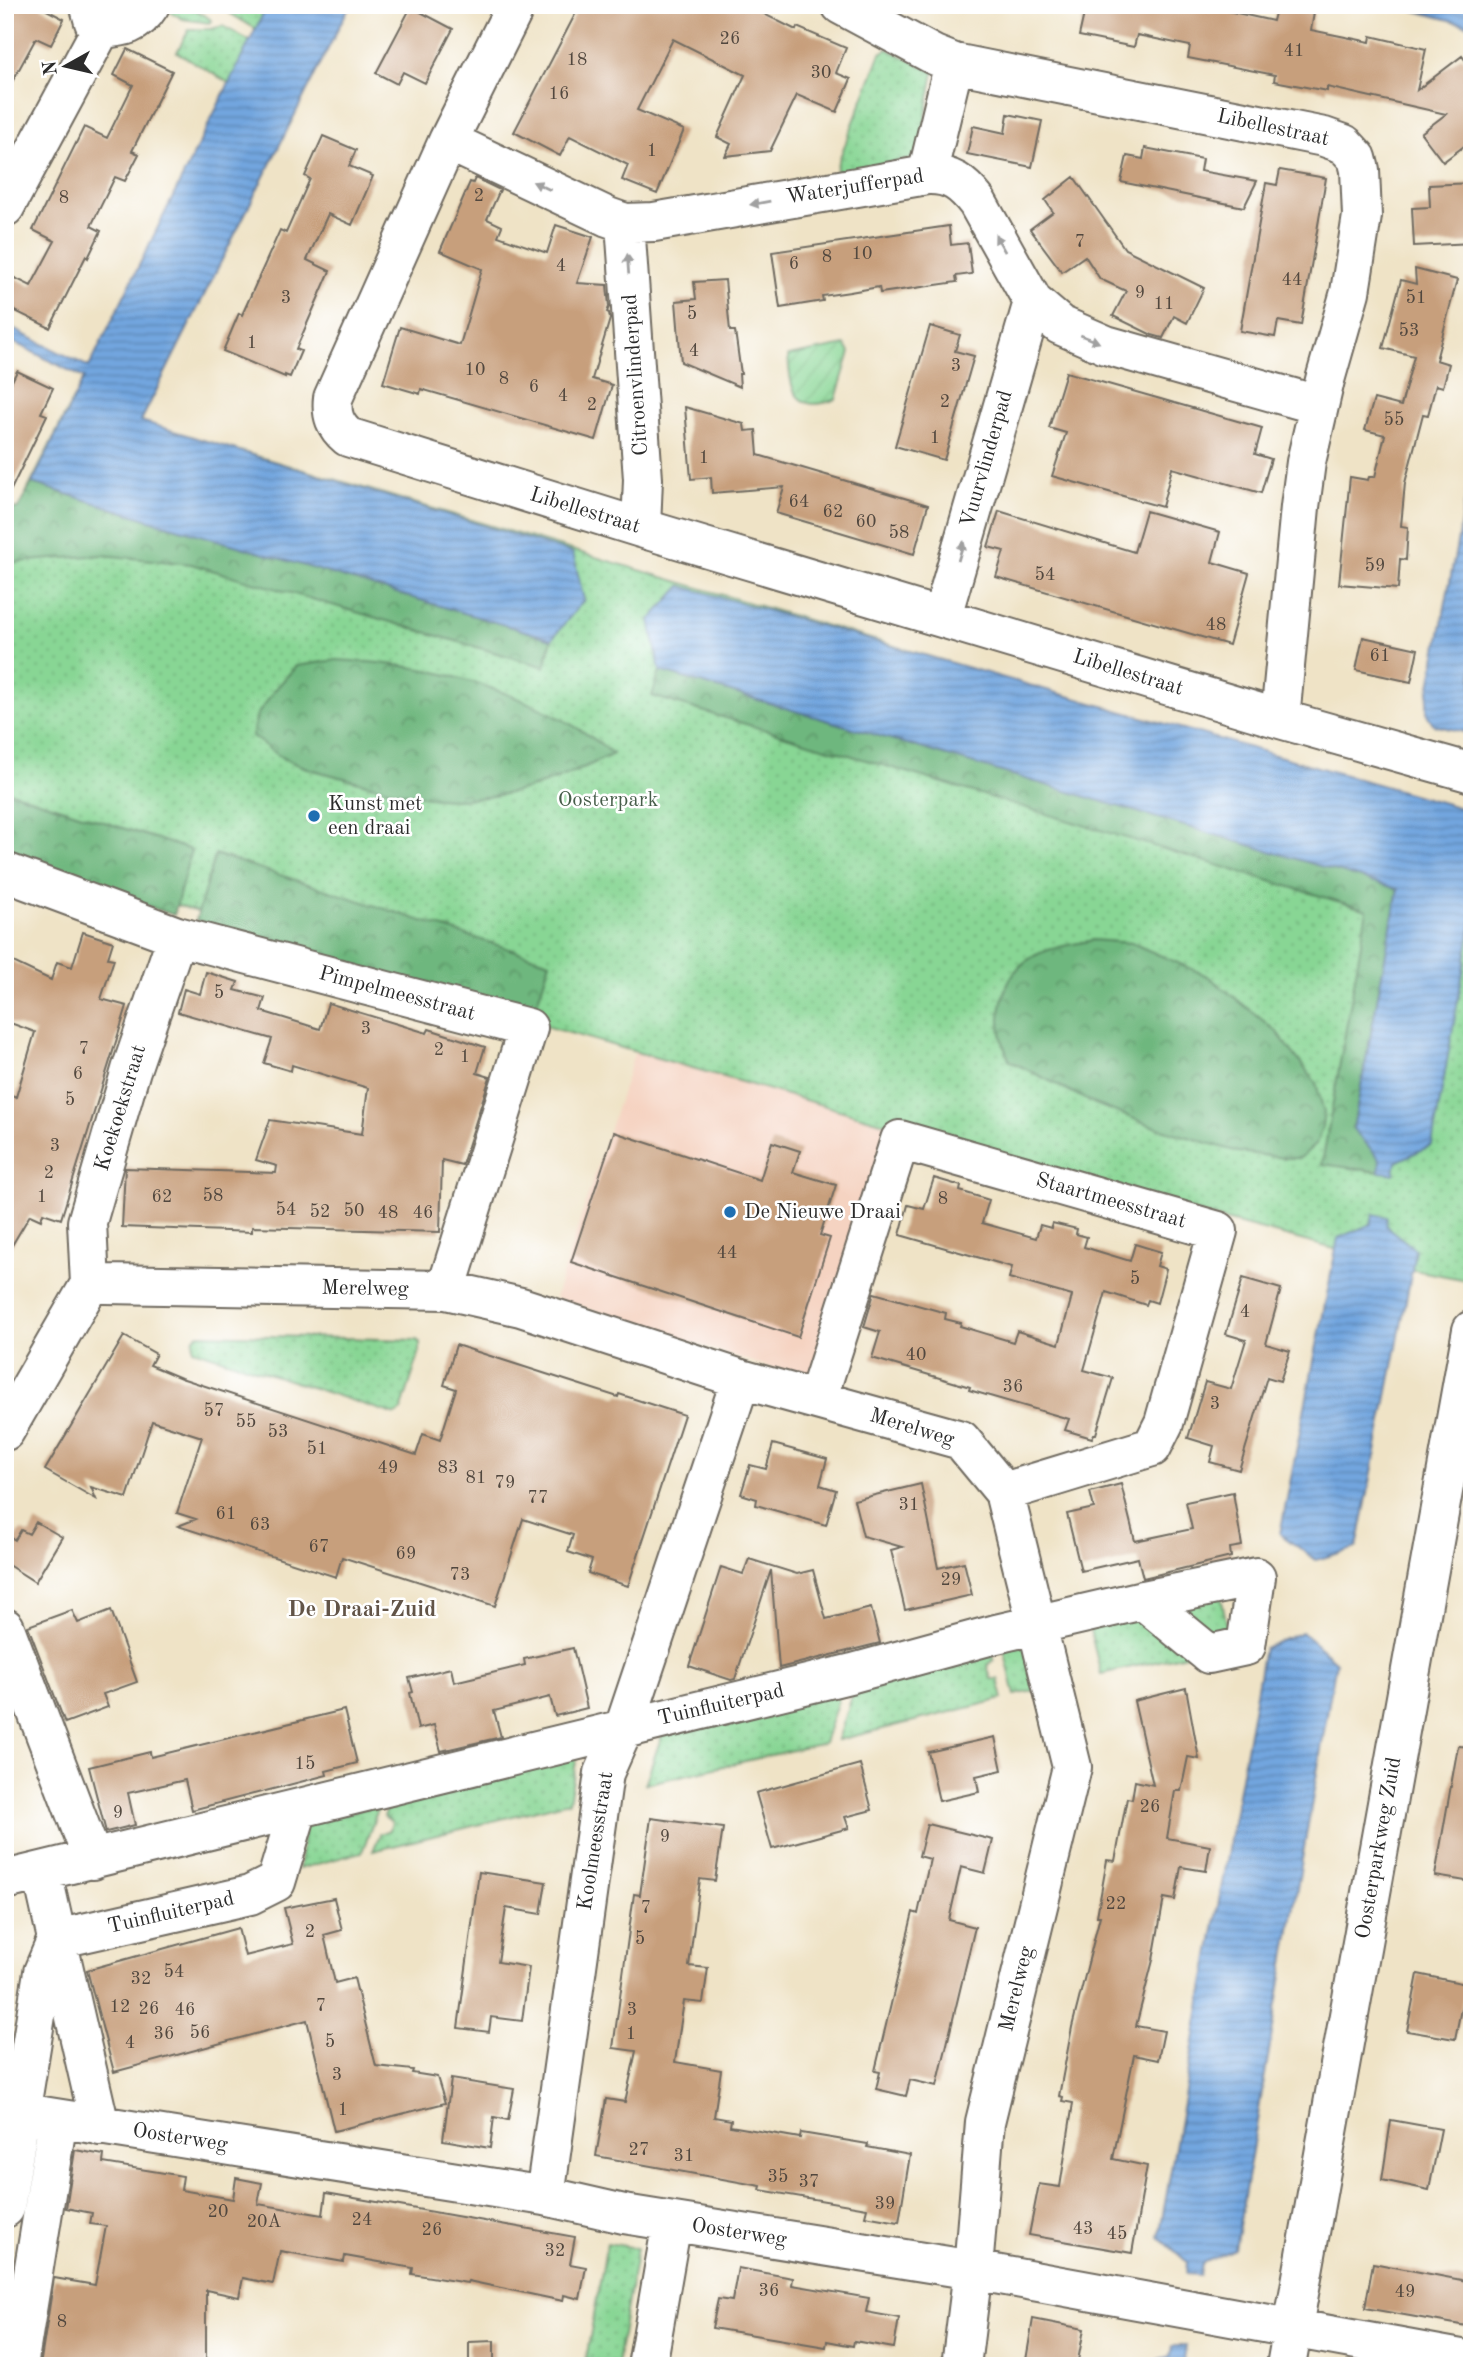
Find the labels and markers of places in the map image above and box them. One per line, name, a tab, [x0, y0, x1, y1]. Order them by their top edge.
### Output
place label: Kunst met een draai	[328, 794, 422, 839]
marker: Kunst met een draai	[306, 808, 322, 824]
place label: De Nieuwe Draai	[744, 1202, 901, 1223]
marker: De Nieuwe Draai	[722, 1204, 738, 1220]

